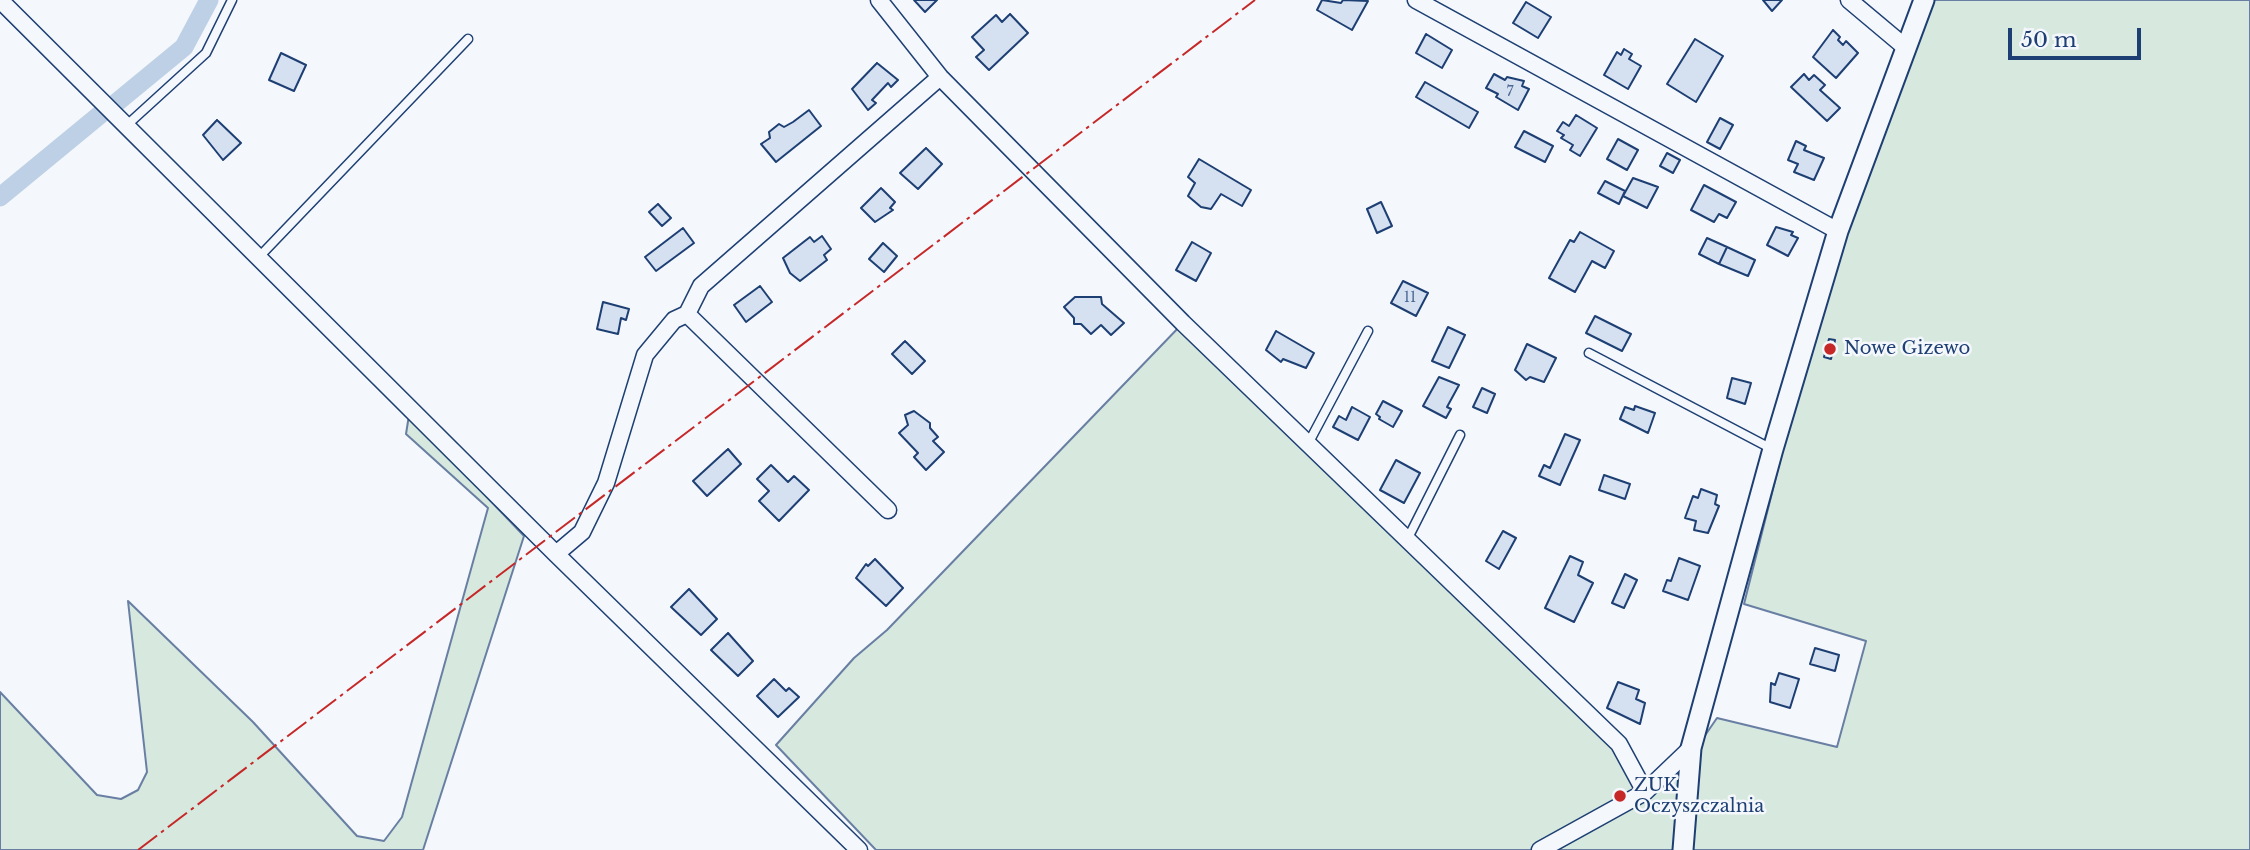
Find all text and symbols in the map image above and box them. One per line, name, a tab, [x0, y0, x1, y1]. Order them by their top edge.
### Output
scale bar	[2012, 14, 2145, 58]
text: 50 m	[2021, 27, 2076, 53]
house number: 7	[1506, 84, 1514, 100]
house number: 11	[1404, 290, 1416, 306]
place label: Nowe Gizewo	[1844, 338, 1970, 360]
marker: Nowe Gizewo	[1822, 341, 1838, 357]
place label: ZUK Oczyszczalnia	[1634, 775, 1764, 818]
marker: ZUK Oczyszczalnia	[1612, 788, 1628, 804]

